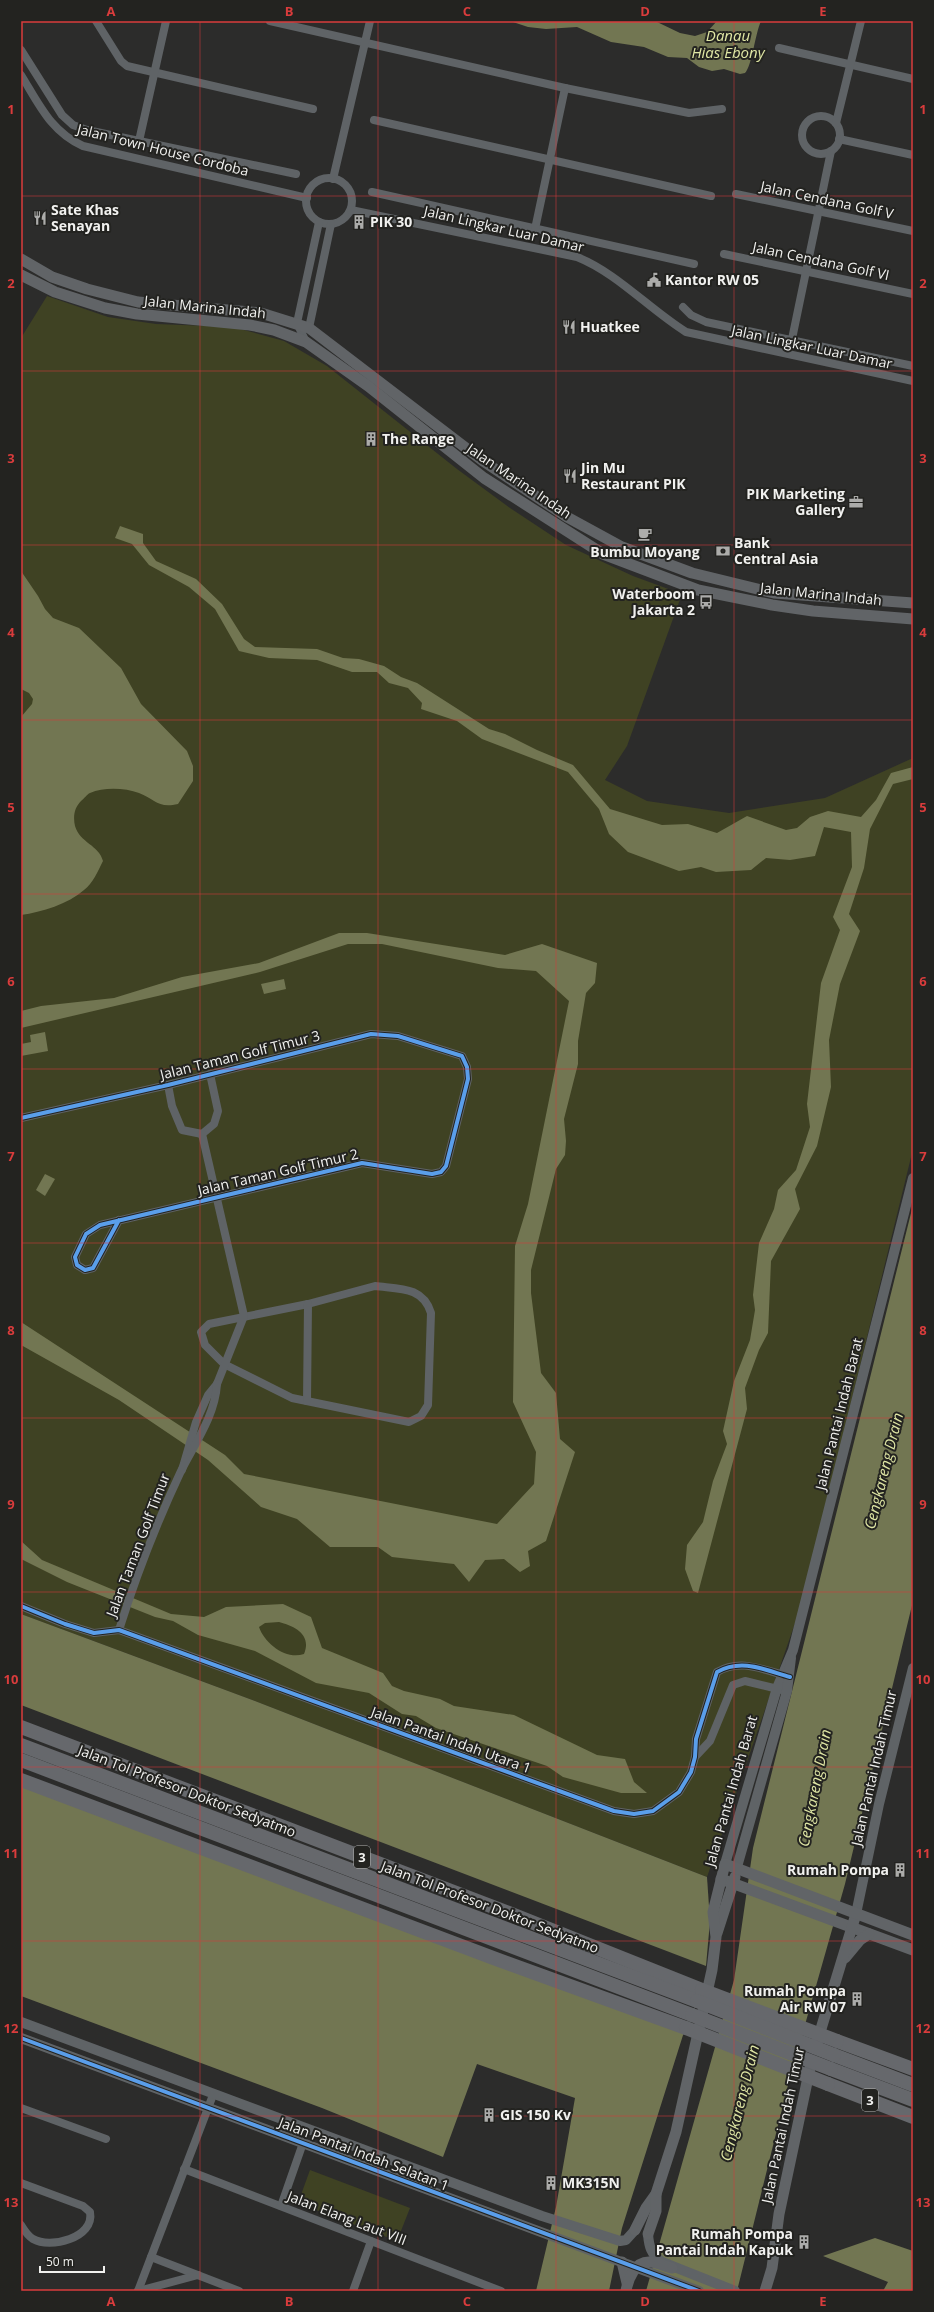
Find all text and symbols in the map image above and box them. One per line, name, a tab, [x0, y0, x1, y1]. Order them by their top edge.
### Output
text: A	[107, 2, 116, 20]
text: B	[285, 2, 294, 20]
text: C	[463, 2, 471, 20]
text: D	[640, 2, 650, 20]
text: E	[819, 2, 827, 20]
water label: Danau Hias Ebony	[691, 25, 766, 62]
text: 1	[7, 100, 15, 118]
text: 1	[919, 100, 927, 118]
street label: Jalan Town House Cordoba	[73, 119, 251, 180]
street label: Jalan Cendana Golf V	[757, 176, 896, 223]
place label: Sate Khas Senayan	[51, 200, 119, 235]
street label: Jalan Lingkar Luar Damar	[420, 200, 586, 256]
restaurant icon: Sate Khas Senayan	[32, 210, 48, 226]
place label: PIK 30	[370, 212, 412, 231]
building icon: PIK 30	[351, 214, 367, 230]
street label: Jalan Cendana Golf VI	[749, 236, 891, 284]
place label: Kantor RW 05	[665, 270, 759, 289]
public building icon: Kantor RW 05	[646, 272, 662, 288]
text: 2	[7, 274, 15, 292]
text: 2	[919, 274, 927, 292]
street label: Jalan Marina Indah	[141, 290, 267, 322]
place label: Huatkee	[580, 317, 640, 336]
restaurant icon: Huatkee	[561, 319, 577, 335]
street label: Jalan Lingkar Luar Damar	[728, 320, 895, 373]
place label: The Range	[382, 429, 454, 448]
building icon: The Range	[363, 431, 379, 447]
street label: Jalan Marina Indah	[462, 437, 575, 523]
text: 3	[7, 449, 15, 467]
text: 3	[919, 449, 927, 467]
place label: Jin Mu Restaurant PIK	[579, 458, 686, 493]
restaurant icon: Jin Mu Restaurant PIK	[562, 468, 578, 484]
place label: PIK Marketing Gallery	[746, 484, 845, 519]
office icon: PIK Marketing Gallery	[848, 494, 864, 510]
cafe icon: Bumbu Moyang	[637, 526, 653, 542]
place label: Bank Central Asia	[734, 533, 819, 568]
place label: Bumbu Moyang	[590, 542, 700, 561]
bank icon: Bank Central Asia	[715, 543, 731, 559]
street label: Jalan Marina Indah	[757, 577, 883, 609]
place label: Waterboom Jakarta 2	[612, 584, 695, 619]
bus stop icon: Waterboom Jakarta 2	[698, 594, 714, 610]
text: 4	[7, 623, 15, 641]
text: 4	[919, 623, 927, 641]
text: 5	[7, 798, 15, 816]
text: 5	[919, 798, 927, 816]
text: 6	[7, 972, 15, 990]
text: 6	[919, 972, 927, 990]
street label: Jalan Taman Golf Timur 3	[156, 1025, 322, 1084]
street label: Jalan Taman Golf Timur 2	[194, 1144, 360, 1200]
text: 7	[7, 1147, 15, 1165]
text: 7	[919, 1147, 927, 1165]
text: 8	[7, 1321, 15, 1339]
text: 8	[919, 1321, 927, 1339]
street label: Jalan Pantai Indah Barat	[810, 1336, 867, 1494]
water label: Cengkareng Drain	[859, 1411, 907, 1531]
street label: Jalan Taman Golf Timur	[101, 1470, 174, 1621]
text: 9	[7, 1495, 15, 1513]
text: 9	[919, 1495, 927, 1513]
text: 10	[4, 1670, 18, 1688]
text: 10	[916, 1670, 930, 1688]
street label: Jalan Pantai Indah Timur	[846, 1688, 901, 1850]
street label: Jalan Pantai Indah Utara 1	[367, 1701, 534, 1777]
street label: Jalan Pantai Indah Barat	[699, 1713, 761, 1870]
water label: Cengkareng Drain	[793, 1727, 835, 1848]
street label: Jalan Tol Profesor Doktor Sedyatmo	[74, 1739, 299, 1841]
text: 11	[4, 1844, 18, 1862]
text: 11	[916, 1844, 930, 1862]
road number: 3	[354, 1846, 370, 1868]
street label: Jalan Tol Profesor Doktor Sedyatmo	[377, 1855, 602, 1957]
place label: Rumah Pompa	[787, 1860, 889, 1879]
building icon: Rumah Pompa	[892, 1862, 908, 1878]
place label: Rumah Pompa Air RW 07	[744, 1981, 846, 2016]
building icon: Rumah Pompa Air RW 07	[849, 1991, 865, 2007]
text: 12	[4, 2019, 19, 2037]
text: 12	[916, 2019, 931, 2037]
water label: Cengkareng Drain	[715, 2043, 763, 2163]
street label: Jalan Pantai Indah Timur	[756, 2045, 808, 2207]
road number: 3	[862, 2089, 878, 2111]
place label: GIS 150 Kv	[500, 2105, 571, 2124]
building icon: GIS 150 Kv	[481, 2107, 497, 2123]
street label: Jalan Pantai Indah Selatan 1	[275, 2112, 452, 2195]
place label: MK315N	[562, 2173, 620, 2192]
building icon: MK315N	[543, 2175, 559, 2191]
street label: Jalan Elang Laut VIII	[283, 2185, 410, 2249]
text: 13	[4, 2193, 18, 2211]
text: 13	[916, 2193, 930, 2211]
place label: Rumah Pompa Pantai Indah Kapuk	[656, 2224, 793, 2259]
building icon: Rumah Pompa Pantai Indah Kapuk	[796, 2234, 812, 2250]
scale bar	[40, 2248, 104, 2274]
text: 50 m	[46, 2253, 74, 2270]
text: A	[107, 2292, 116, 2310]
text: B	[285, 2292, 294, 2310]
text: C	[463, 2292, 471, 2310]
text: D	[640, 2292, 650, 2310]
text: E	[819, 2292, 827, 2310]

